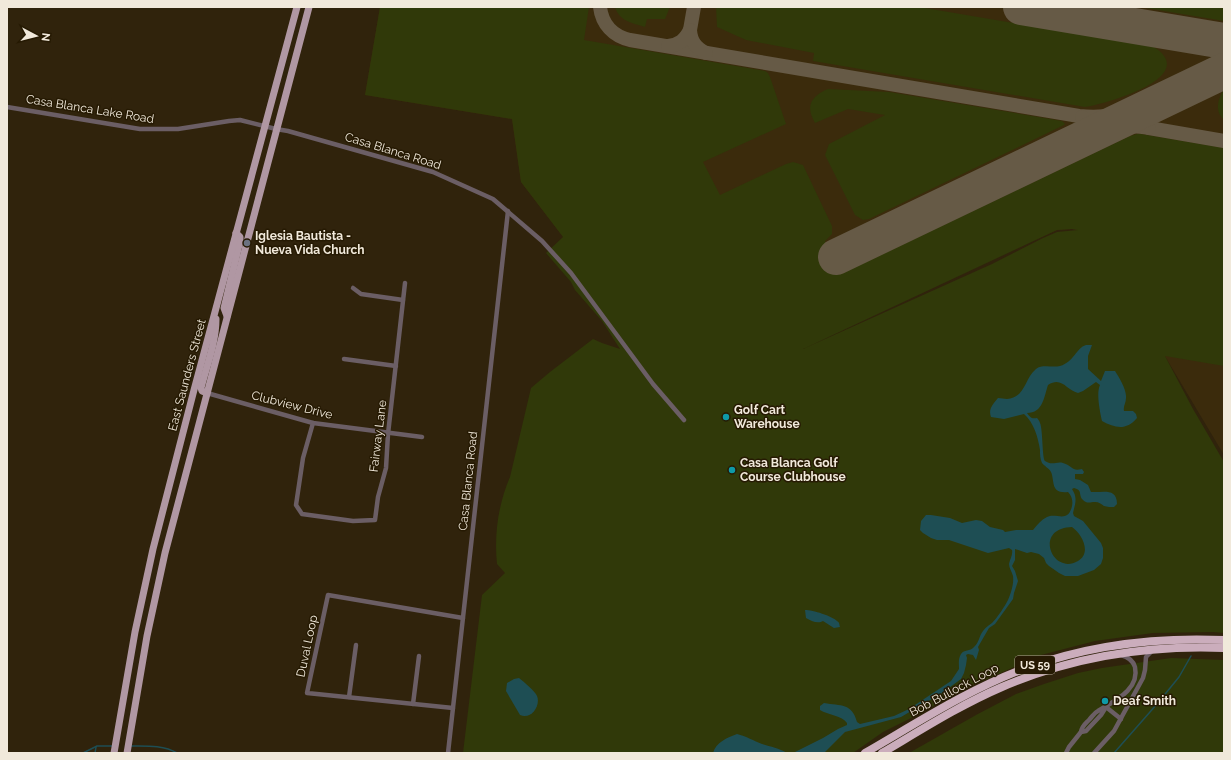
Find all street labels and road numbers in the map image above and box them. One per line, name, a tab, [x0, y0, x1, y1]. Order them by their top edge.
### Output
street label: Casa Blanca Lake Road	[25, 92, 155, 126]
street label: Casa Blanca Road	[343, 130, 443, 172]
street label: East Saunders Street	[165, 317, 209, 433]
street label: Clubview Drive	[250, 388, 334, 422]
street label: Fairway Lane	[367, 399, 389, 473]
street label: Casa Blanca Road	[456, 431, 480, 531]
street label: Duval Loop	[294, 614, 320, 678]
road number: US 59	[1015, 656, 1055, 674]
street label: Bob Bullock Loop	[907, 661, 1001, 719]

